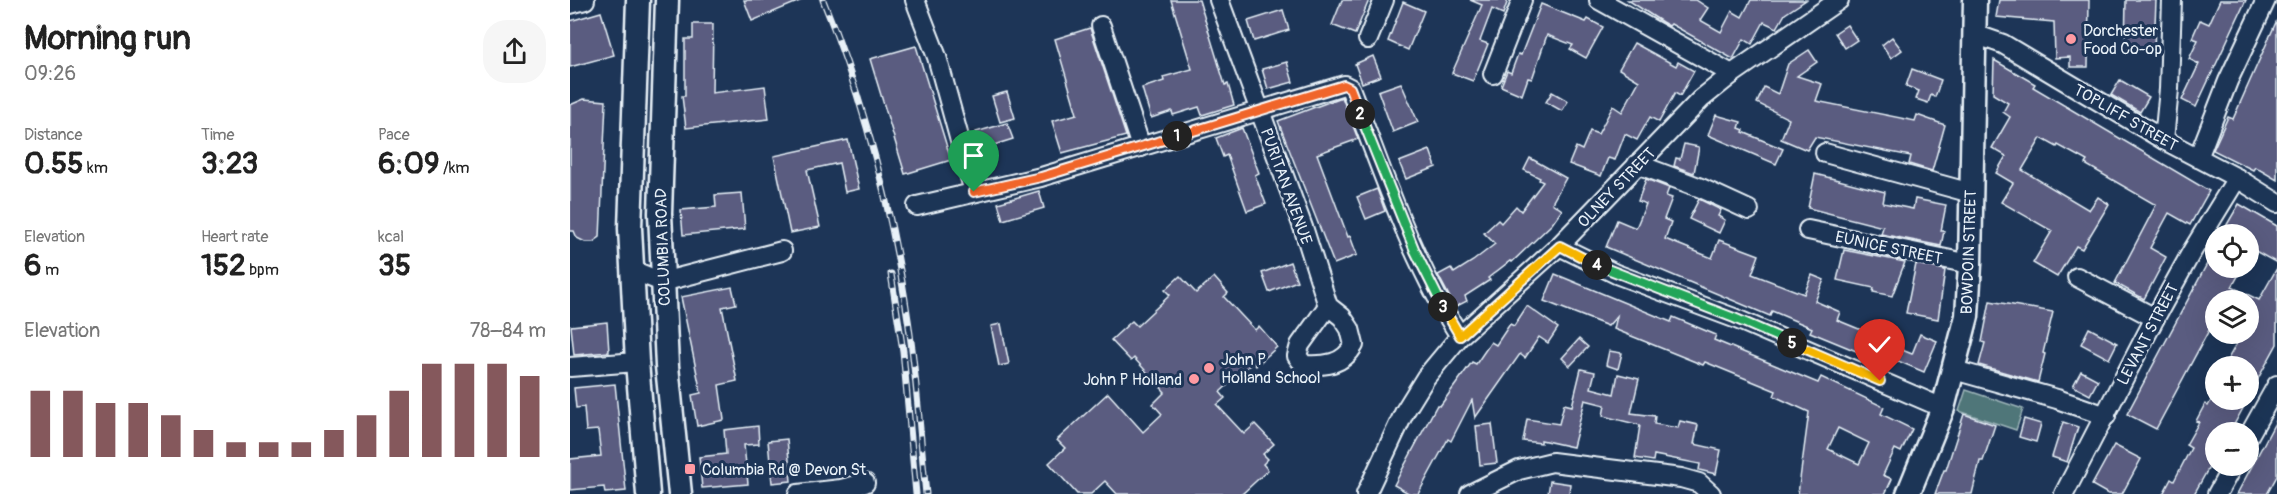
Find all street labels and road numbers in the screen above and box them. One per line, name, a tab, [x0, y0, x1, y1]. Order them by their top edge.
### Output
street label: TOPLIFF STREET	[2070, 80, 2181, 156]
street label: PURITAN AVENUE	[1256, 125, 1316, 247]
street label: OLNEY STREET	[1573, 143, 1660, 232]
street label: COLUMBIA ROAD	[651, 188, 675, 306]
street label: BOWDOIN STREET	[1957, 189, 1981, 315]
street label: EUNICE STREET	[1833, 227, 1944, 269]
street label: LEVANT STREET	[2113, 280, 2183, 389]

